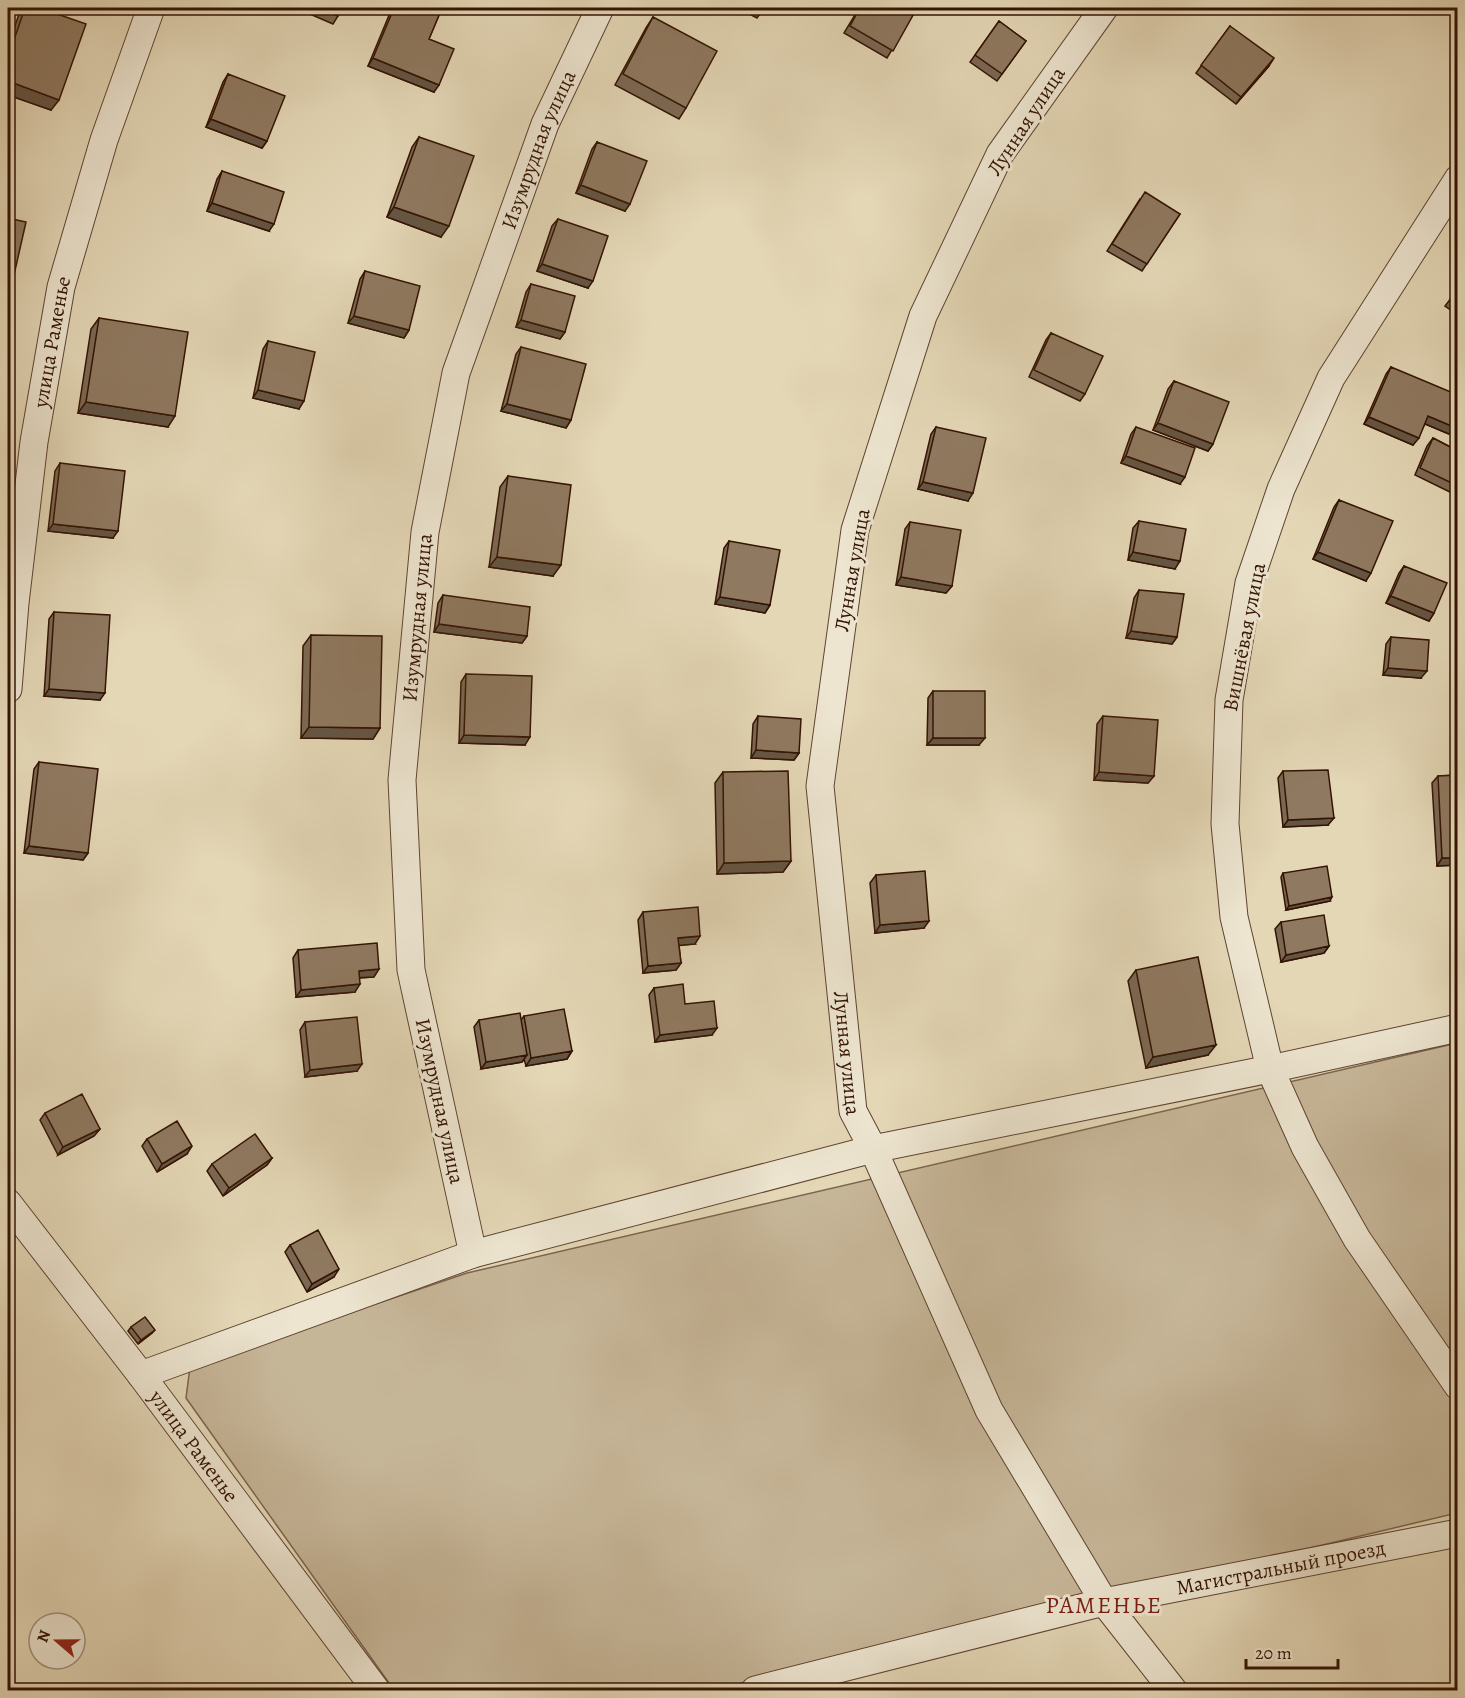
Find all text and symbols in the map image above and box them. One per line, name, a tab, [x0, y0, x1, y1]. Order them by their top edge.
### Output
street label: Лунная улица	[980, 61, 1072, 181]
street label: Изумрудная улица	[495, 65, 583, 233]
street label: улица Раменье	[26, 273, 78, 411]
street label: Лунная улица	[827, 506, 877, 634]
street label: Изумрудная улица	[395, 532, 439, 703]
street label: Вишнёвая улица	[1216, 560, 1272, 714]
street label: Лунная улица	[827, 990, 867, 1117]
street label: Изумрудная улица	[409, 1016, 471, 1187]
street label: улица Раменье	[142, 1383, 245, 1508]
street label: Магистральный проезд	[1174, 1533, 1388, 1602]
district label: РАМЕНЬЕ	[1045, 1589, 1163, 1621]
north arrow	[27, 1611, 87, 1671]
text: N	[32, 1627, 56, 1645]
scale bar	[1246, 1632, 1338, 1670]
text: 20 m	[1255, 1641, 1292, 1665]

